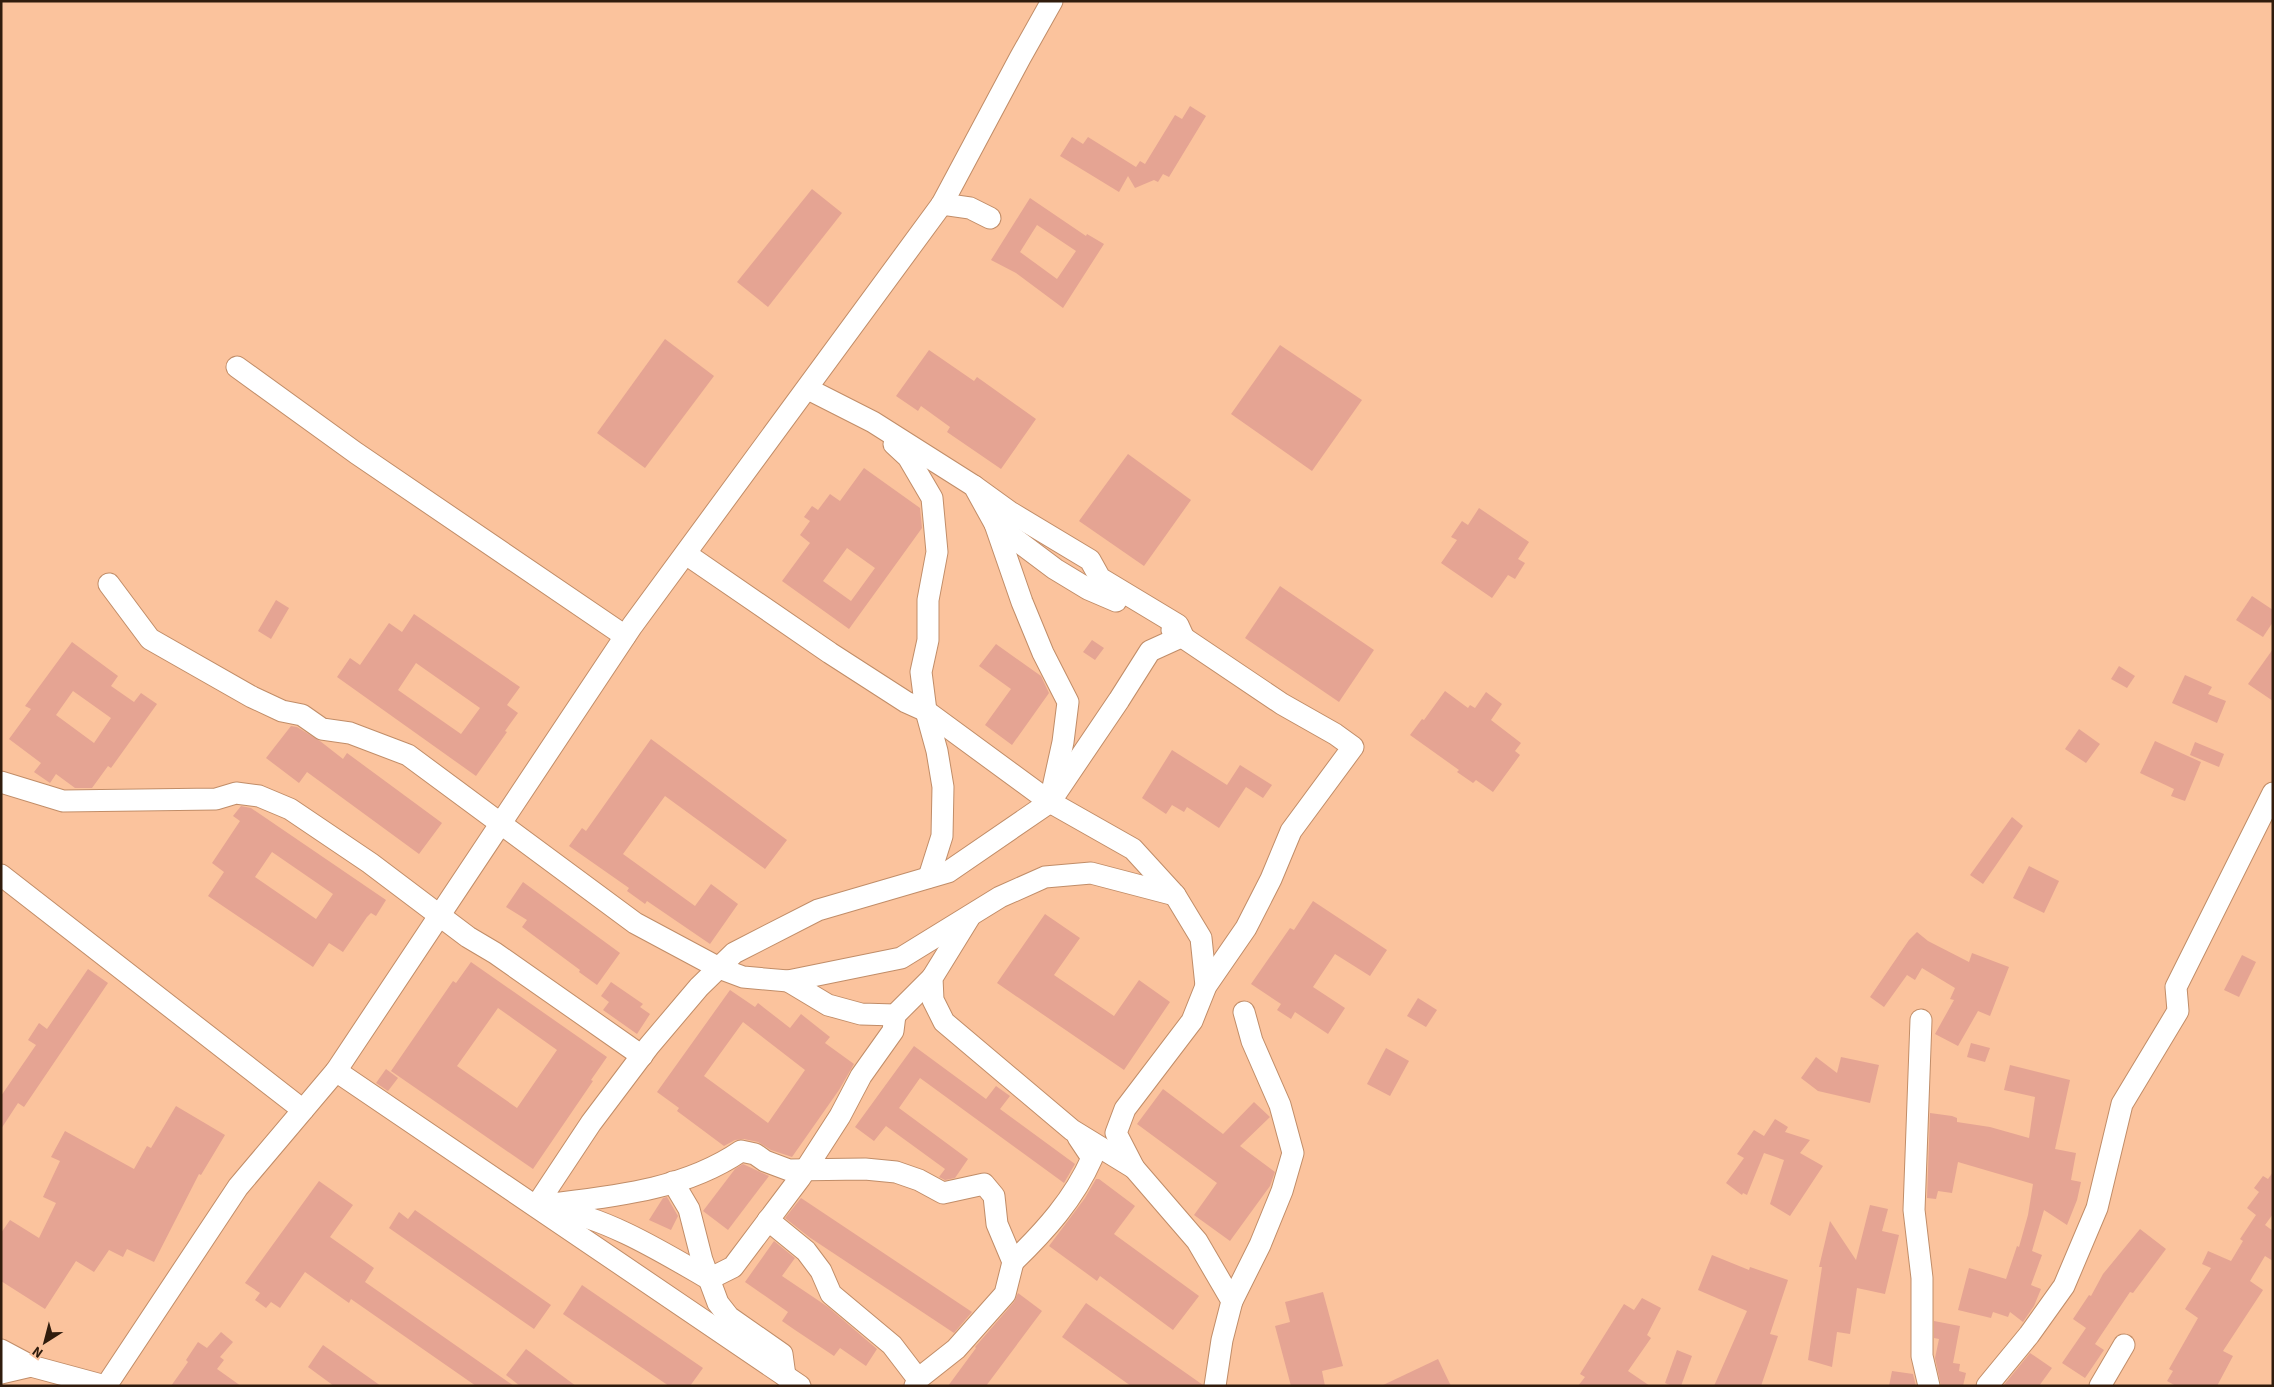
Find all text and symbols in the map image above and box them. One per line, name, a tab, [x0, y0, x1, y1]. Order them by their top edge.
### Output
north arrow	[20, 1317, 70, 1367]
text: N	[28, 1341, 48, 1363]

